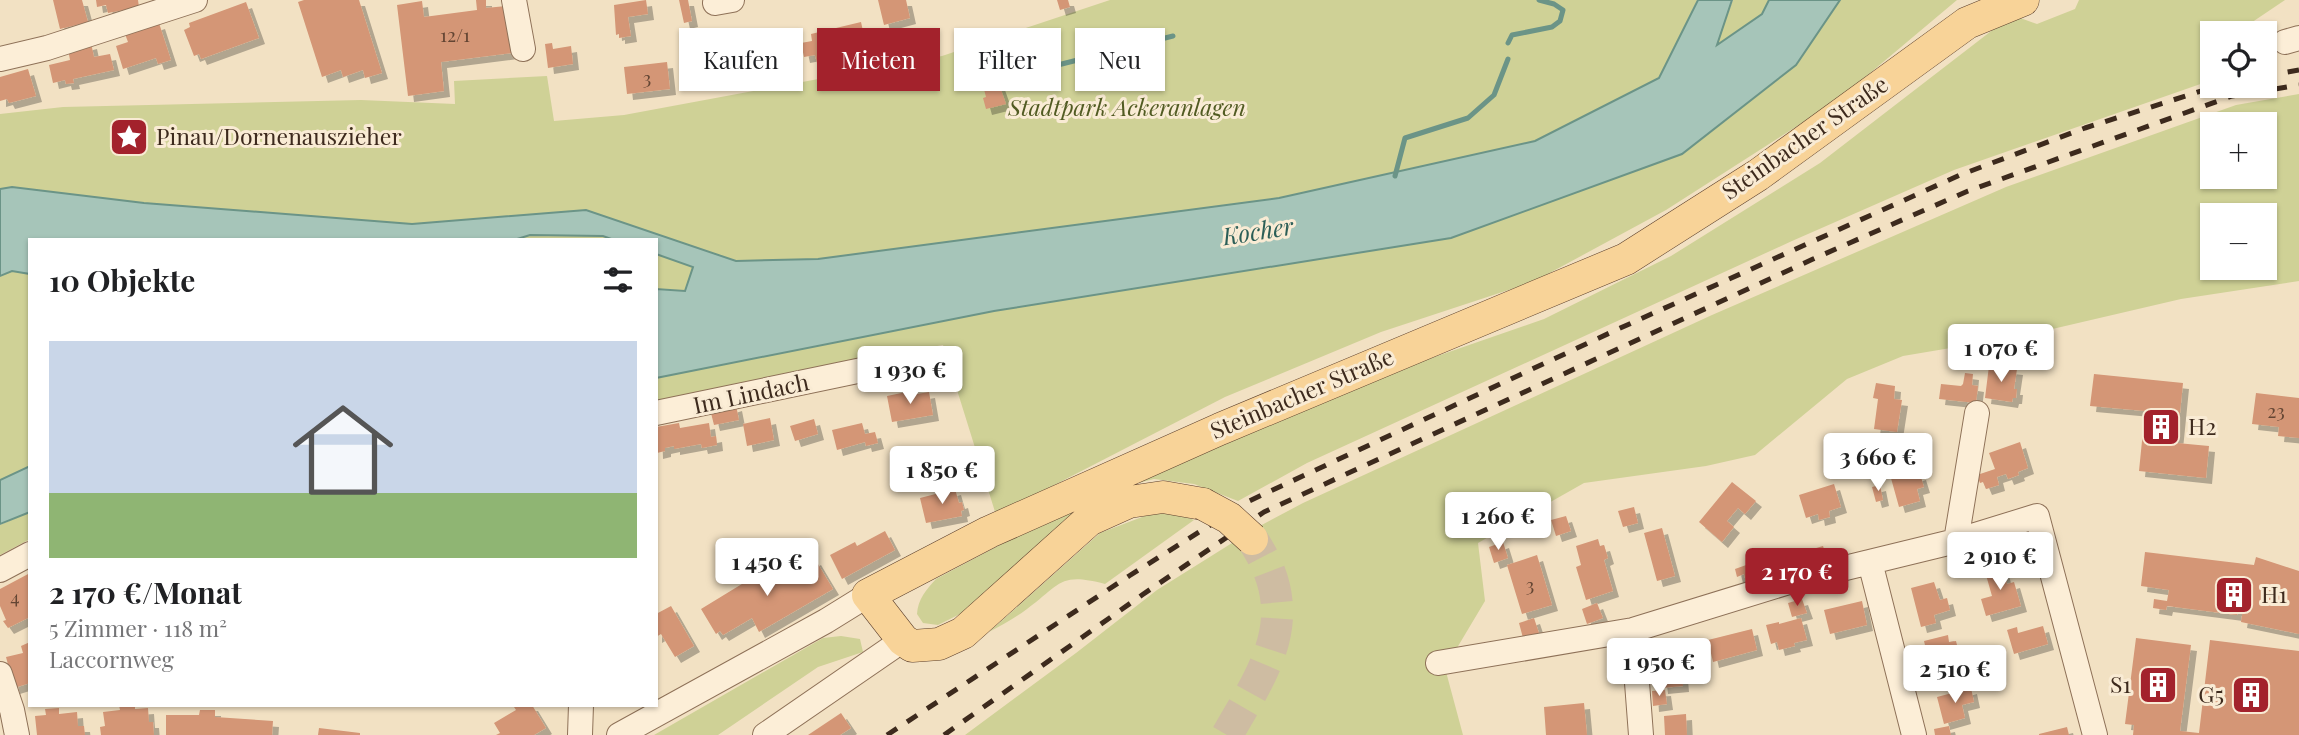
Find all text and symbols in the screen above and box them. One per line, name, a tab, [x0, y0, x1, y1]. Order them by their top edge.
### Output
house number: 12/1	[440, 21, 470, 47]
map controls	[2200, 21, 2277, 280]
button: locate	[2200, 21, 2277, 98]
chip: Kaufen	[679, 28, 803, 91]
chip: Mieten	[817, 28, 940, 91]
chip: Filter	[954, 28, 1061, 91]
chip: Neu	[1075, 28, 1165, 91]
house number: 3	[643, 64, 651, 90]
street label: Steinbacher Straße	[1715, 68, 1893, 206]
park label: Stadtpark Ackeranlagen	[1007, 91, 1246, 122]
button: +	[2200, 112, 2277, 189]
place icon: Pinau/Dornenauszieher	[108, 116, 150, 158]
place label: Pinau/Dornenauszieher	[156, 120, 402, 151]
button: −	[2200, 203, 2277, 280]
water label: Kocher	[1219, 209, 1296, 252]
text: 10 Objekte	[49, 260, 195, 300]
icon: filters	[599, 261, 637, 299]
pin: 1 070 €	[1936, 324, 2066, 384]
text: 1 070 €	[1964, 331, 2038, 362]
street label: Steinbacher Straße	[1205, 340, 1398, 445]
pin: 1 930 €	[845, 346, 975, 406]
text: 1 930 €	[873, 353, 947, 384]
street label: Im Lindach	[690, 365, 812, 420]
icon: home	[280, 387, 406, 513]
house number: 23	[2267, 397, 2285, 423]
building icon: H2	[2140, 406, 2182, 448]
place label: H2	[2188, 410, 2216, 441]
pin: 3 660 €	[1813, 434, 1943, 493]
text: 3 660 €	[1839, 440, 1917, 471]
pin: 1 850 €	[877, 447, 1007, 506]
text: 1 850 €	[906, 453, 978, 484]
pin: 1 260 €	[1433, 492, 1563, 552]
text: 1 260 €	[1461, 499, 1535, 530]
pin: 2 910 €	[1935, 532, 2065, 592]
pin: 1 450 €	[702, 538, 832, 598]
text: 2 910 €	[1963, 539, 2037, 570]
text: 1 450 €	[731, 545, 803, 576]
pin: 2 170 €	[1732, 548, 1862, 608]
text: 2 170 €	[1761, 555, 1833, 586]
house number: 3	[1526, 571, 1534, 597]
text: 2 170 €/Monat	[49, 572, 242, 612]
building icon: H1	[2213, 574, 2255, 616]
place label: H1	[2261, 578, 2287, 609]
house number: 4	[10, 583, 20, 609]
text: 5 Zimmer · 118 m²	[49, 612, 227, 643]
pin: 1 950 €	[1594, 638, 1724, 698]
text: Laccornweg	[49, 643, 174, 674]
text: 1 950 €	[1623, 645, 1695, 676]
pin: 2 510 €	[1890, 646, 2020, 705]
text: 2 510 €	[1919, 652, 1991, 683]
building icon: S1	[2137, 664, 2179, 706]
place label: S1	[2110, 668, 2131, 699]
building icon: G5	[2230, 674, 2272, 716]
place label: G5	[2198, 678, 2224, 709]

